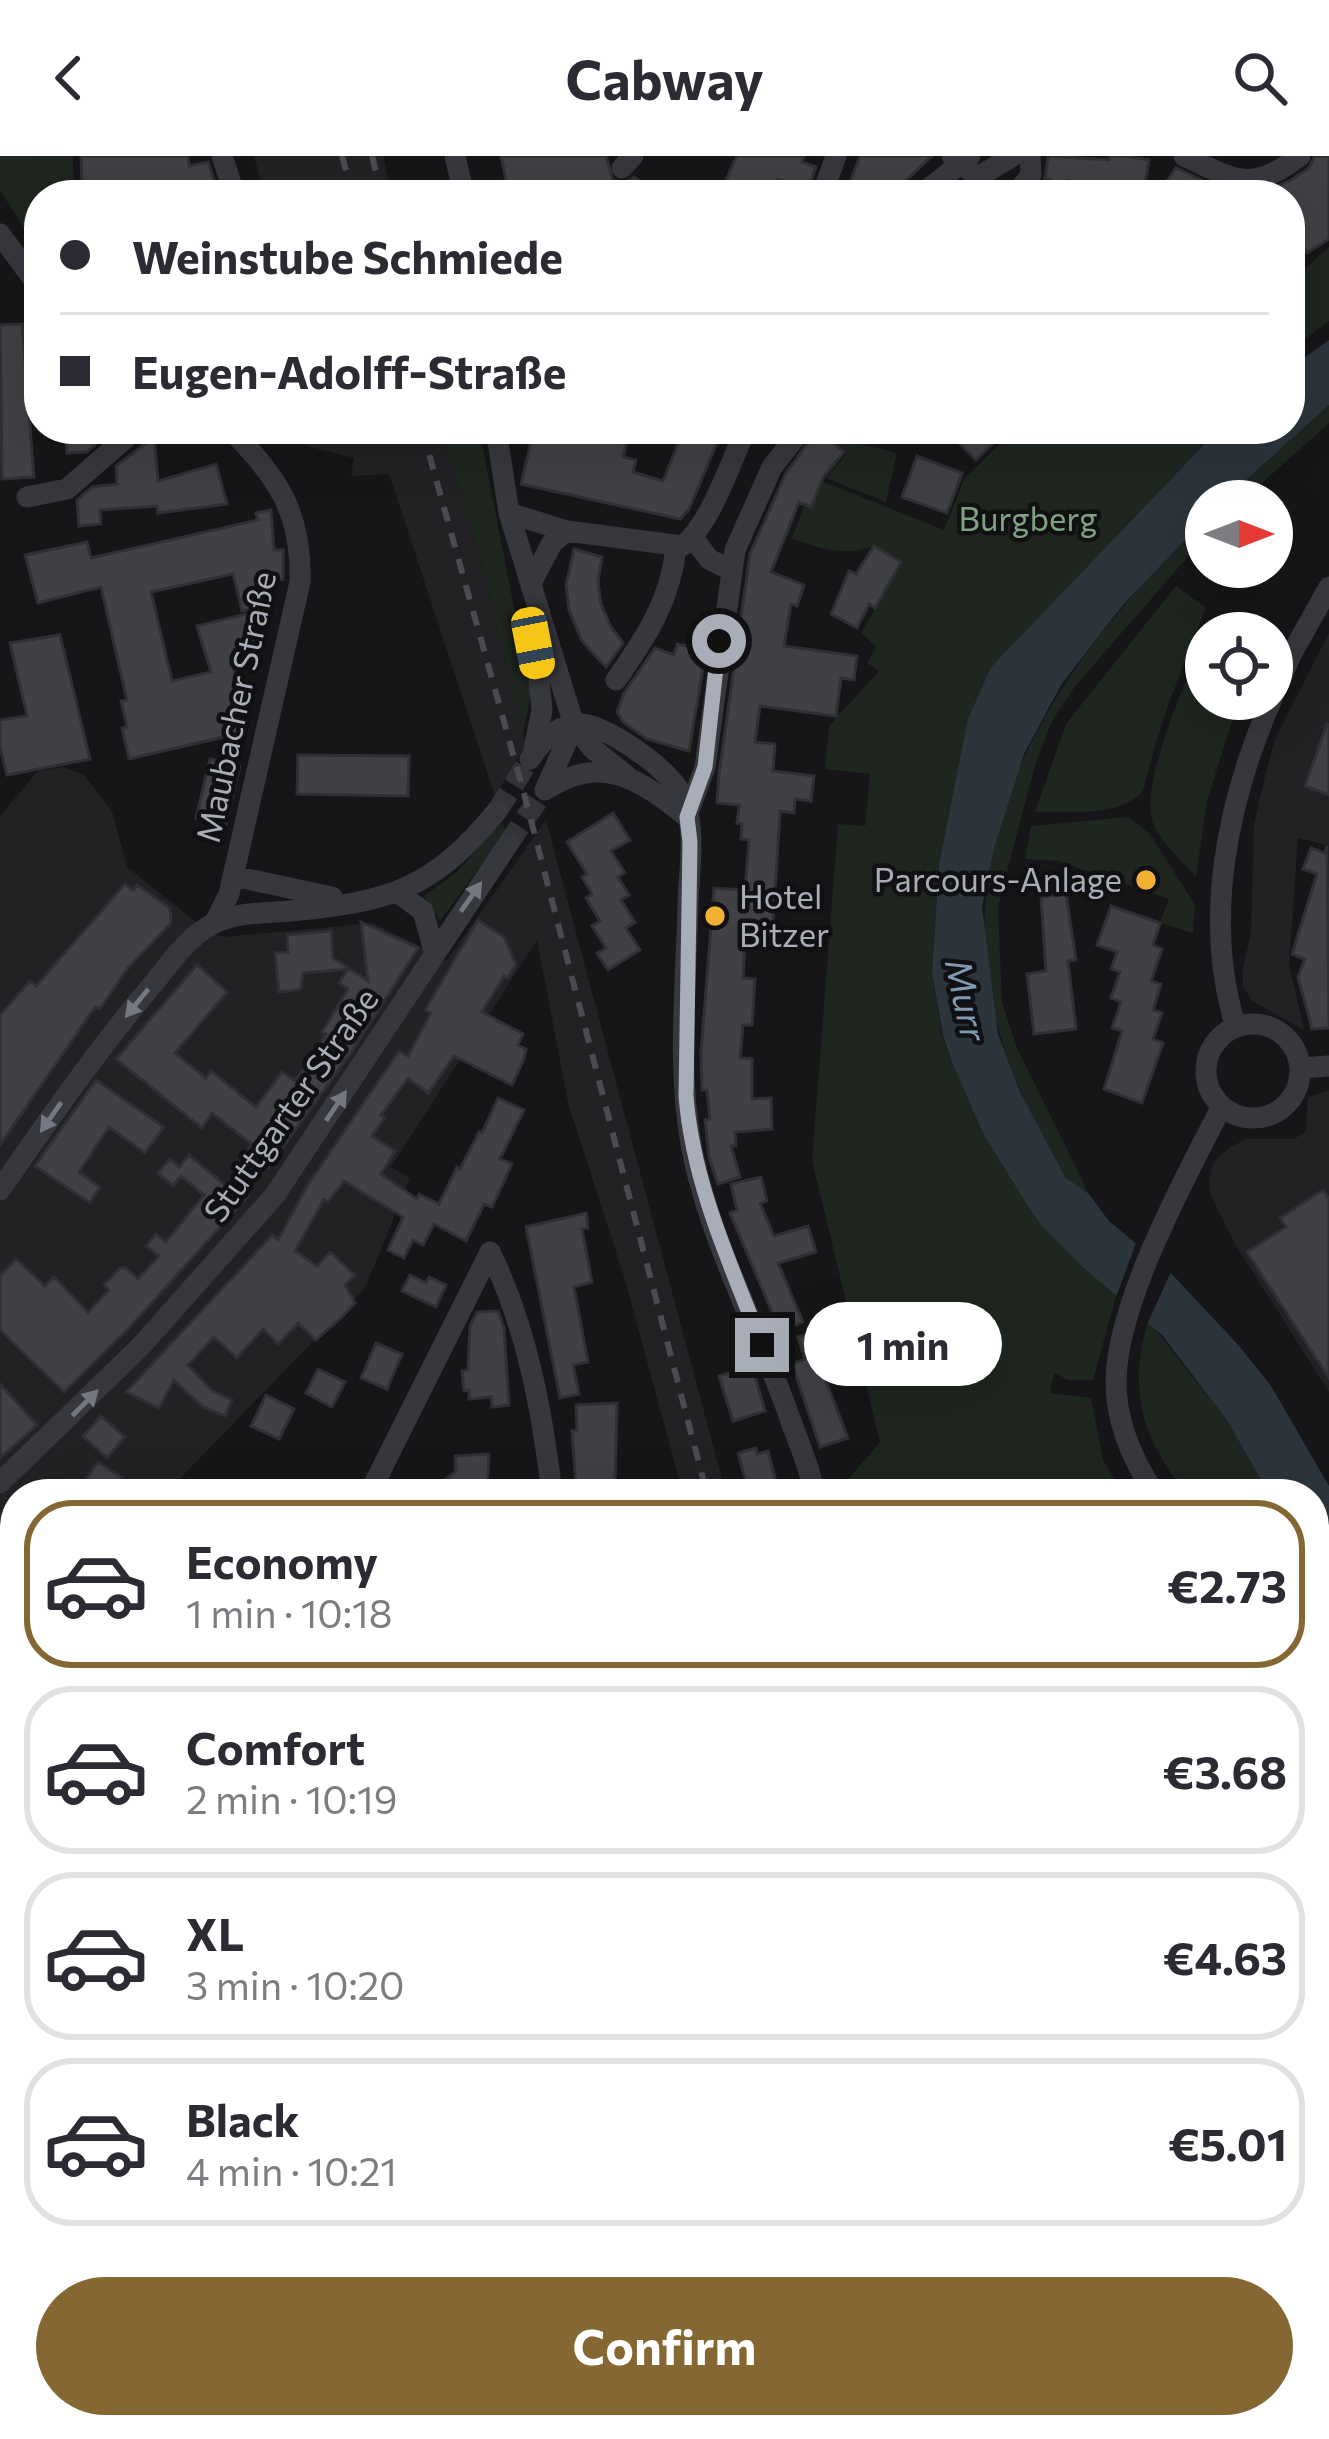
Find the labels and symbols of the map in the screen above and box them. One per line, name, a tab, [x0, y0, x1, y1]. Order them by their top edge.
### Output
north arrow	[1185, 480, 1293, 588]
park label: Burgberg	[959, 497, 1098, 538]
street label: Maubacher Straße	[186, 567, 283, 846]
car	[508, 604, 558, 682]
route start	[692, 614, 746, 668]
place label: Parcours-Anlage	[874, 858, 1122, 899]
marker: Parcours-Anlage	[1133, 867, 1159, 893]
place label: Hotel Bitzer	[739, 875, 829, 954]
one-way arrow	[459, 881, 482, 914]
marker: Hotel Bitzer	[702, 903, 728, 929]
water label: Murr	[938, 954, 998, 1046]
street label: Stuttgarter Straße	[194, 979, 386, 1229]
one-way arrow	[125, 987, 150, 1018]
one-way arrow	[324, 1089, 346, 1122]
one-way arrow	[40, 1101, 63, 1133]
callout: 1 min	[804, 1303, 1002, 1387]
route end	[735, 1318, 789, 1372]
one-way arrow	[71, 1389, 99, 1417]

